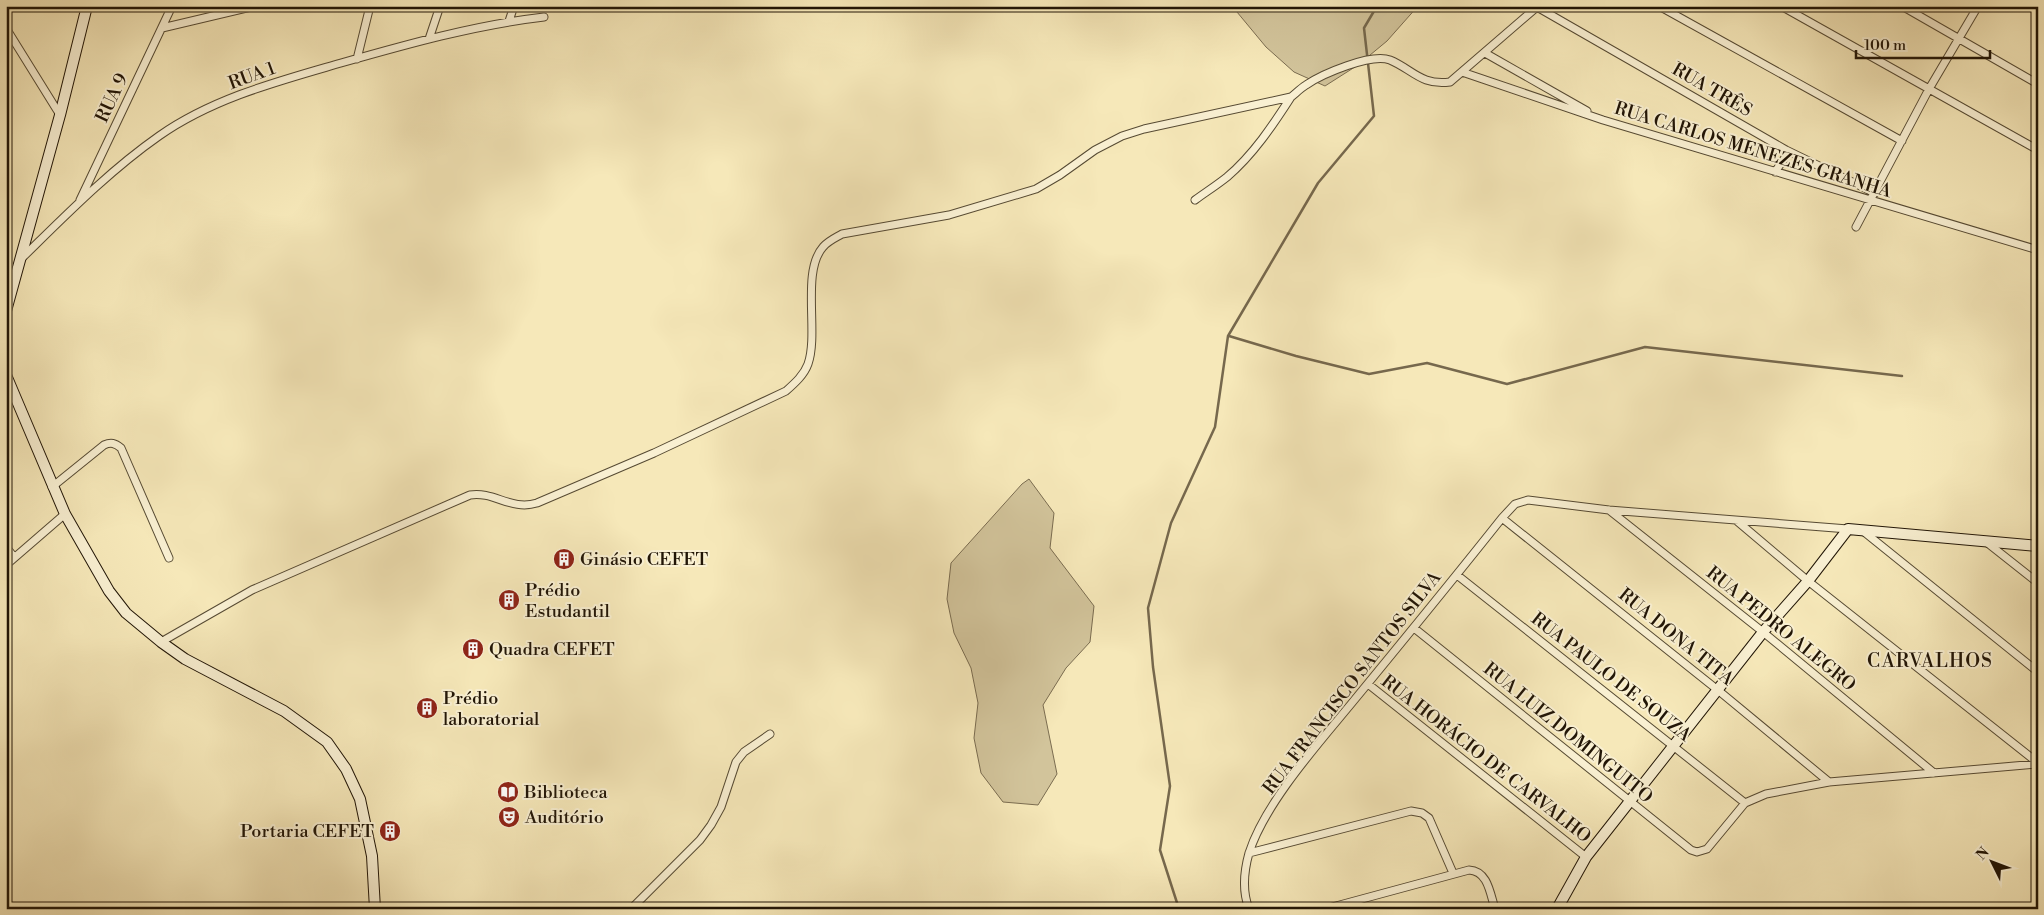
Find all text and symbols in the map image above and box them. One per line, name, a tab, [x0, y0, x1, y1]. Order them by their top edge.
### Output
scale bar	[1856, 28, 1990, 60]
text: 100 m	[1864, 36, 1906, 55]
street label: RUA 1	[225, 57, 279, 95]
street label: RUA TRÊS	[1668, 58, 1756, 122]
street label: RUA 9	[91, 70, 133, 126]
street label: RUA CARLOS MENEZES GRANHA	[1612, 97, 1895, 203]
building icon: Ginásio CEFET	[552, 547, 576, 571]
place label: Ginásio CEFET	[580, 548, 709, 571]
street label: RUA PEDRO ALEGRO	[1702, 562, 1860, 696]
street label: RUA FRANCISCO SANTOS SILVA	[1258, 566, 1447, 799]
place label: Prédio Estudantil	[525, 579, 610, 623]
street label: RUA DONA TITA	[1614, 583, 1739, 691]
building icon: Prédio Estudantil	[497, 588, 521, 612]
street label: RUA PAULO DE SOUZA	[1526, 607, 1696, 747]
building icon: Quadra CEFET	[461, 637, 485, 661]
place label: Quadra CEFET	[489, 638, 615, 661]
district label: CARVALHOS	[1867, 649, 1993, 673]
street label: RUA LUIZ DOMINGUITO	[1479, 657, 1657, 809]
street label: RUA HORÁCIO DE CARVALHO	[1376, 670, 1596, 848]
place label: Prédio laboratorial	[443, 687, 540, 731]
building icon: Prédio laboratorial	[415, 696, 439, 720]
library icon: Biblioteca	[496, 780, 520, 804]
place label: Biblioteca	[523, 781, 609, 804]
theatre icon: Auditório	[497, 805, 521, 829]
place label: Auditório	[524, 806, 604, 829]
building icon: Portaria CEFET	[378, 819, 402, 843]
place label: Portaria CEFET	[240, 820, 374, 843]
north arrow	[1966, 838, 2016, 888]
text: N	[1973, 844, 1993, 864]

